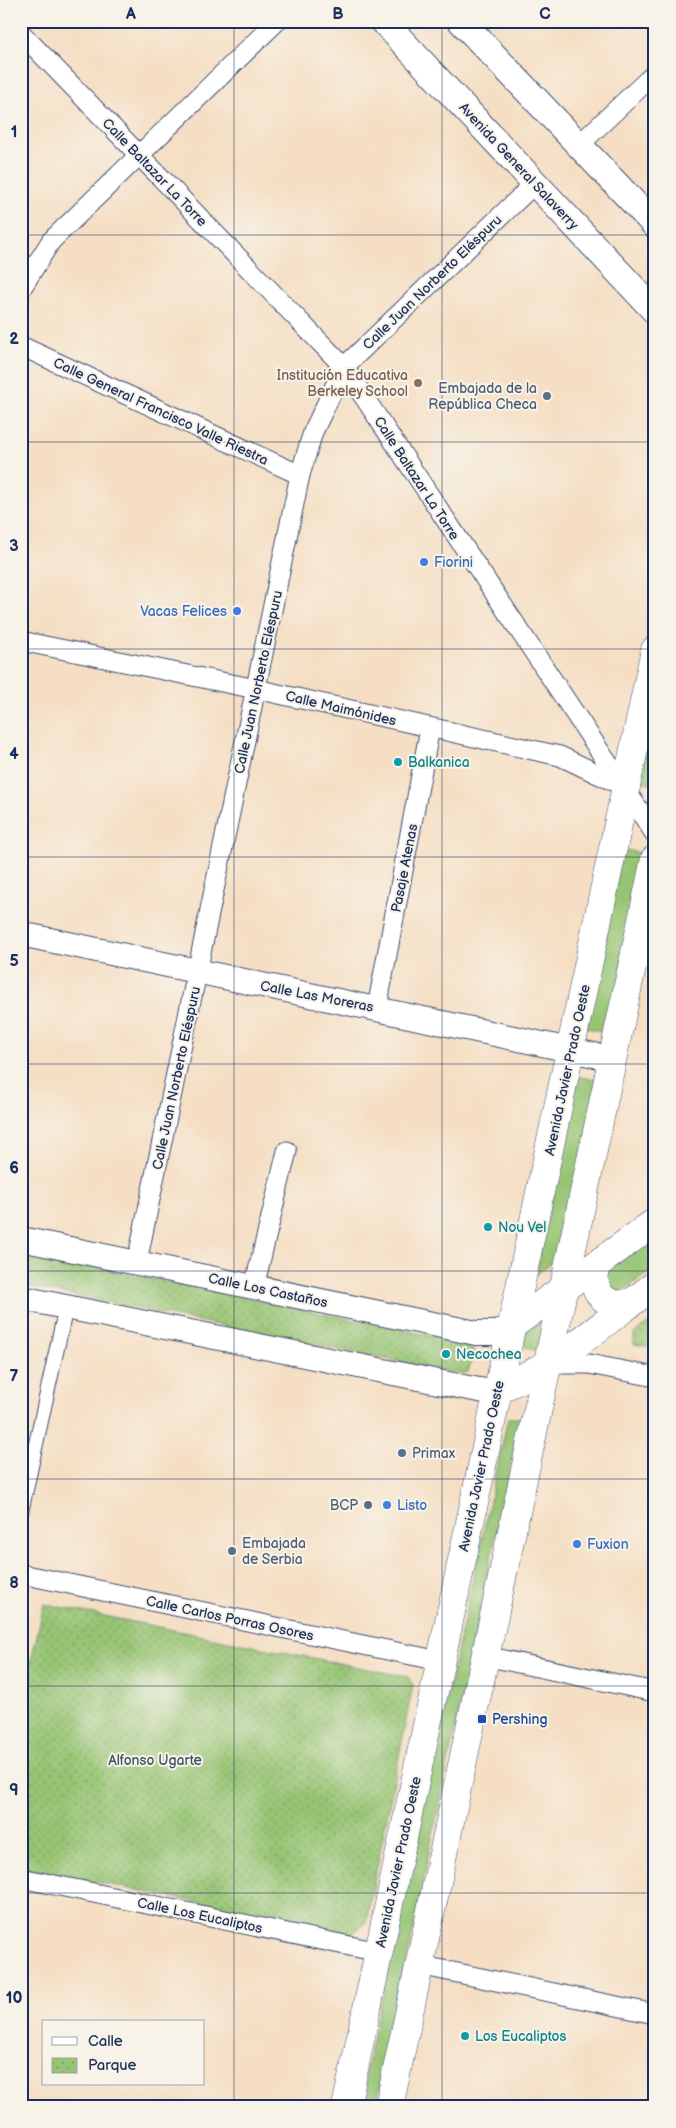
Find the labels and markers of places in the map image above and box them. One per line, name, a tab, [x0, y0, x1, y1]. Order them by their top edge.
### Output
place label: Institución Educativa Berkeley School	[277, 367, 408, 400]
marker: Institución Educativa Berkeley School	[412, 377, 424, 389]
place label: Embajada de la República Checa	[428, 380, 537, 413]
marker: Embajada de la República Checa	[541, 390, 553, 402]
place label: Fiorini	[434, 554, 473, 571]
marker: Fiorini	[418, 556, 430, 568]
place label: Vacas Felices	[140, 603, 227, 620]
marker: Vacas Felices	[231, 605, 243, 617]
place label: Balkanica	[408, 754, 470, 771]
marker: Balkanica	[392, 756, 404, 768]
place label: Nou Vel	[498, 1219, 546, 1236]
marker: Nou Vel	[482, 1221, 494, 1233]
place label: Necochea	[456, 1346, 522, 1363]
marker: Necochea	[440, 1348, 452, 1360]
place label: Primax	[412, 1445, 456, 1462]
marker: Primax	[396, 1447, 408, 1459]
place label: BCP	[330, 1497, 358, 1514]
place label: Listo	[397, 1497, 427, 1514]
marker: BCP	[362, 1499, 374, 1511]
marker: Listo	[381, 1499, 393, 1511]
place label: Embajada de Serbia	[242, 1535, 306, 1568]
place label: Fuxion	[587, 1536, 629, 1553]
marker: Fuxion	[571, 1538, 583, 1550]
marker: Embajada de Serbia	[226, 1545, 238, 1557]
place label: Pershing	[492, 1711, 548, 1728]
marker: Pershing	[476, 1713, 488, 1725]
place label: Los Eucaliptos	[475, 2028, 566, 2045]
marker: Los Eucaliptos	[459, 2030, 471, 2042]

